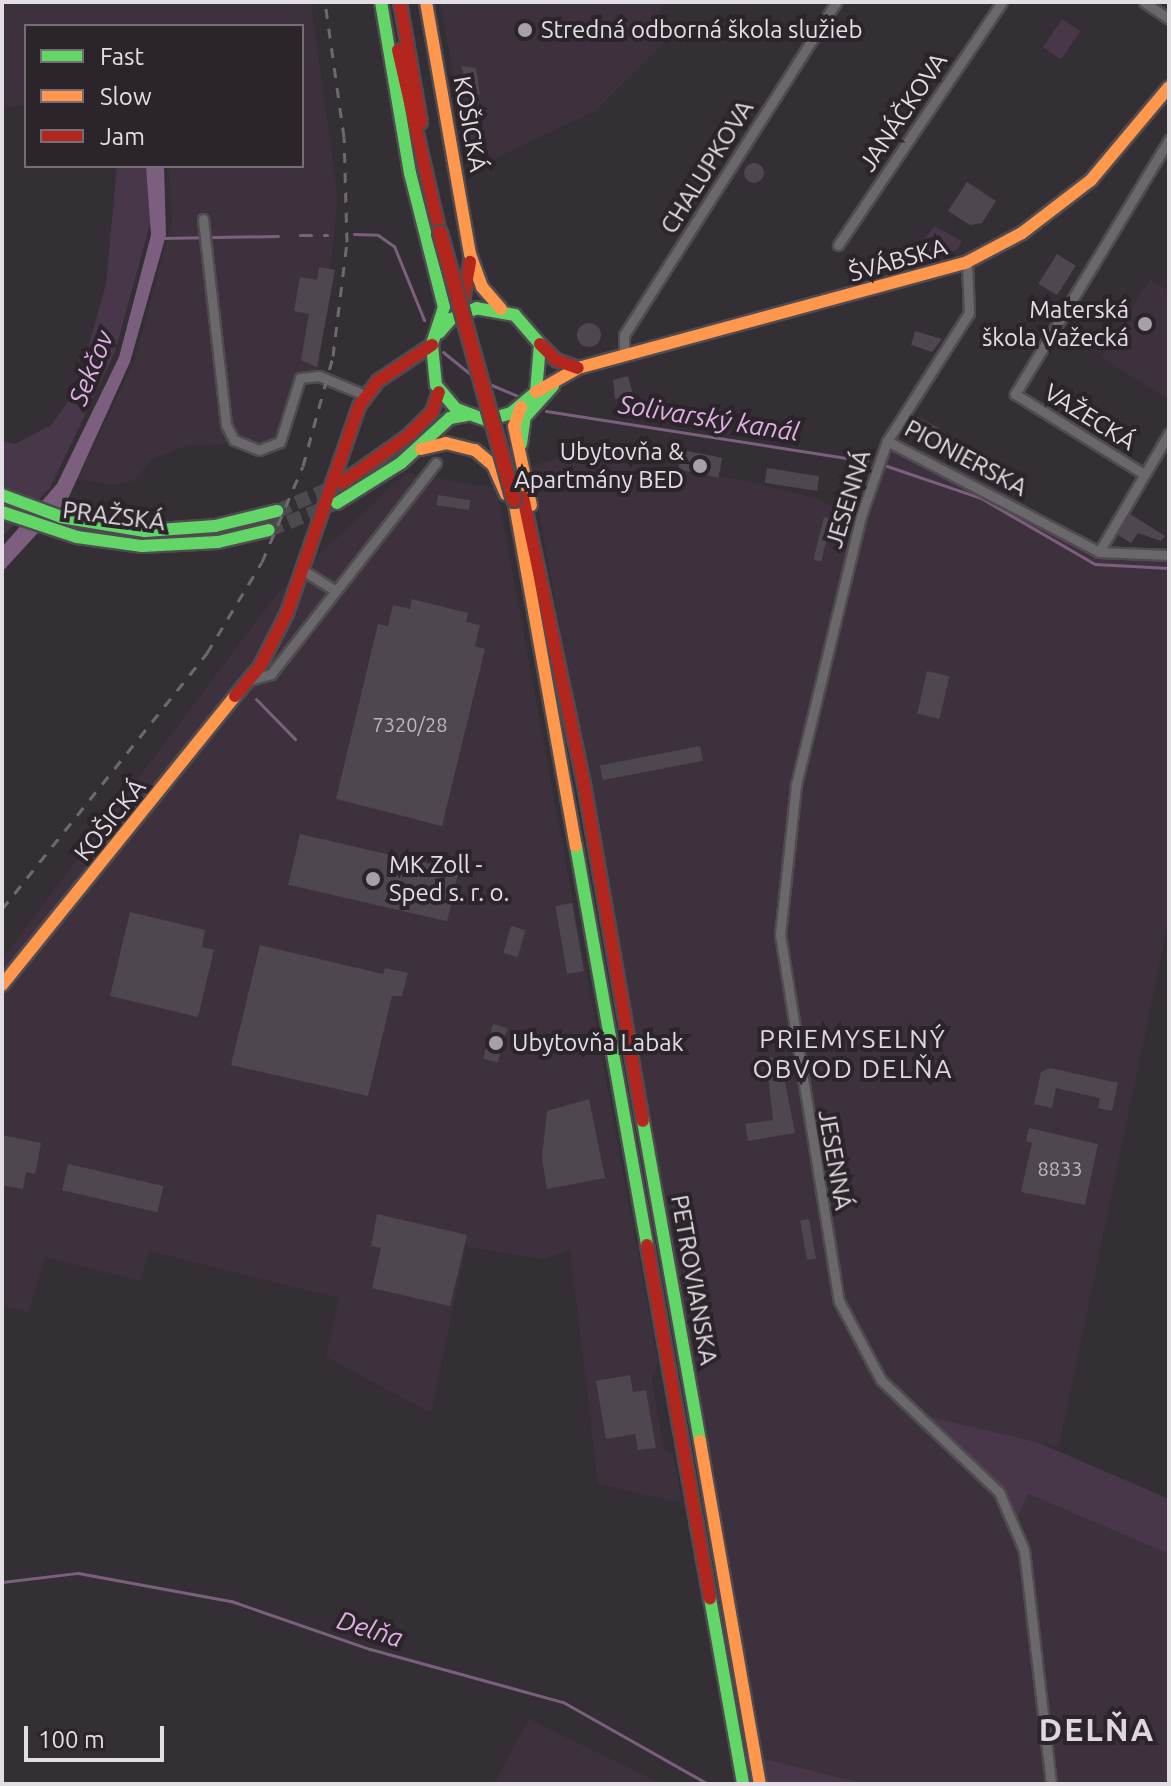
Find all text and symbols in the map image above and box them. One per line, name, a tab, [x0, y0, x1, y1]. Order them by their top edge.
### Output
place label: Stredná odborná škola služieb	[541, 16, 863, 44]
marker: Stredná odborná škola služieb	[516, 21, 534, 39]
legend	[24, 24, 304, 168]
text: Fast	[100, 43, 144, 70]
street label: JANÁČKOVA	[853, 47, 953, 177]
street label: KOŠICKÁ	[447, 74, 493, 174]
text: Slow	[100, 83, 152, 110]
street label: CHALUPKOVA	[655, 95, 759, 239]
text: Jam	[100, 123, 145, 150]
street label: ŠVÁBSKA	[846, 232, 950, 288]
place label: Materská škola Važecká	[982, 296, 1129, 352]
marker: Materská škola Važecká	[1136, 315, 1154, 333]
water label: Sekčov	[62, 326, 120, 410]
street label: VAŽECKÁ	[1039, 378, 1141, 456]
water label: Solivarský kanál	[616, 388, 802, 448]
street label: PIONIERSKA	[900, 414, 1032, 502]
place label: Ubytovňa & Apartmány BED	[514, 438, 684, 494]
street label: JESENNÁ	[819, 446, 877, 552]
marker: Ubytovňa & Apartmány BED	[691, 457, 709, 475]
street label: PRAŽSKÁ	[61, 495, 167, 537]
house number: 7320/28	[372, 712, 448, 736]
street label: KOŠICKÁ	[68, 773, 152, 867]
place label: MK Zoll - Sped s. r. o.	[389, 851, 509, 907]
marker: MK Zoll - Sped s. r. o.	[364, 870, 382, 888]
district label: PRIEMYSELNÝ OBVOD DELŇA	[753, 1023, 953, 1084]
place label: Ubytovňa Labak	[512, 1029, 684, 1057]
marker: Ubytovňa Labak	[487, 1034, 505, 1052]
street label: JESENNÁ	[812, 1108, 858, 1212]
house number: 8833	[1037, 1156, 1083, 1180]
street label: PETROVIANSKA	[665, 1193, 723, 1367]
water label: Delňa	[333, 1604, 407, 1654]
scale bar	[28, 1710, 168, 1760]
district label: DELŇA	[1039, 1710, 1155, 1748]
text: 100 m	[38, 1726, 105, 1753]

